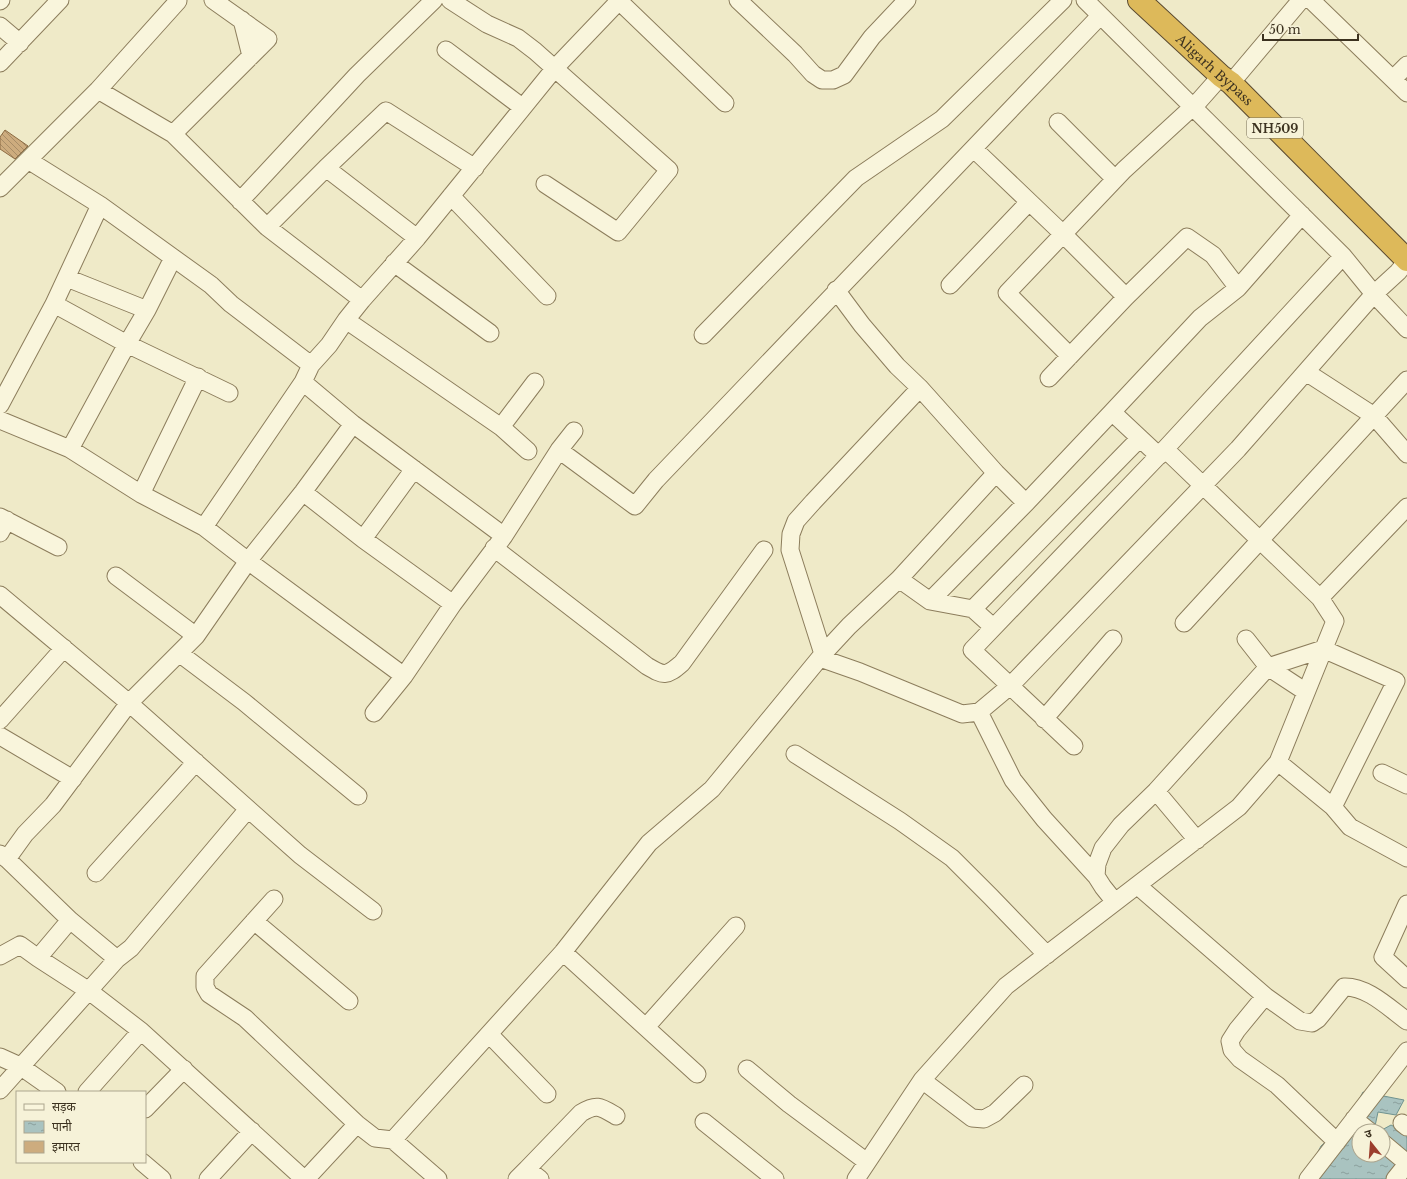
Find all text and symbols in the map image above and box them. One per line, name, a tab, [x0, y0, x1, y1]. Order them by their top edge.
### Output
scale bar	[1263, 16, 1358, 42]
text: 50 m	[1269, 22, 1301, 37]
street label: Aligarh Bypass	[1172, 30, 1257, 109]
road number: NH509	[1247, 118, 1303, 138]
legend	[16, 1091, 146, 1163]
text: सड़क	[52, 1099, 77, 1114]
text: पानी	[52, 1119, 73, 1134]
north arrow	[1351, 1123, 1391, 1163]
text: उ	[1363, 1126, 1374, 1141]
text: इमारत	[52, 1139, 81, 1154]

